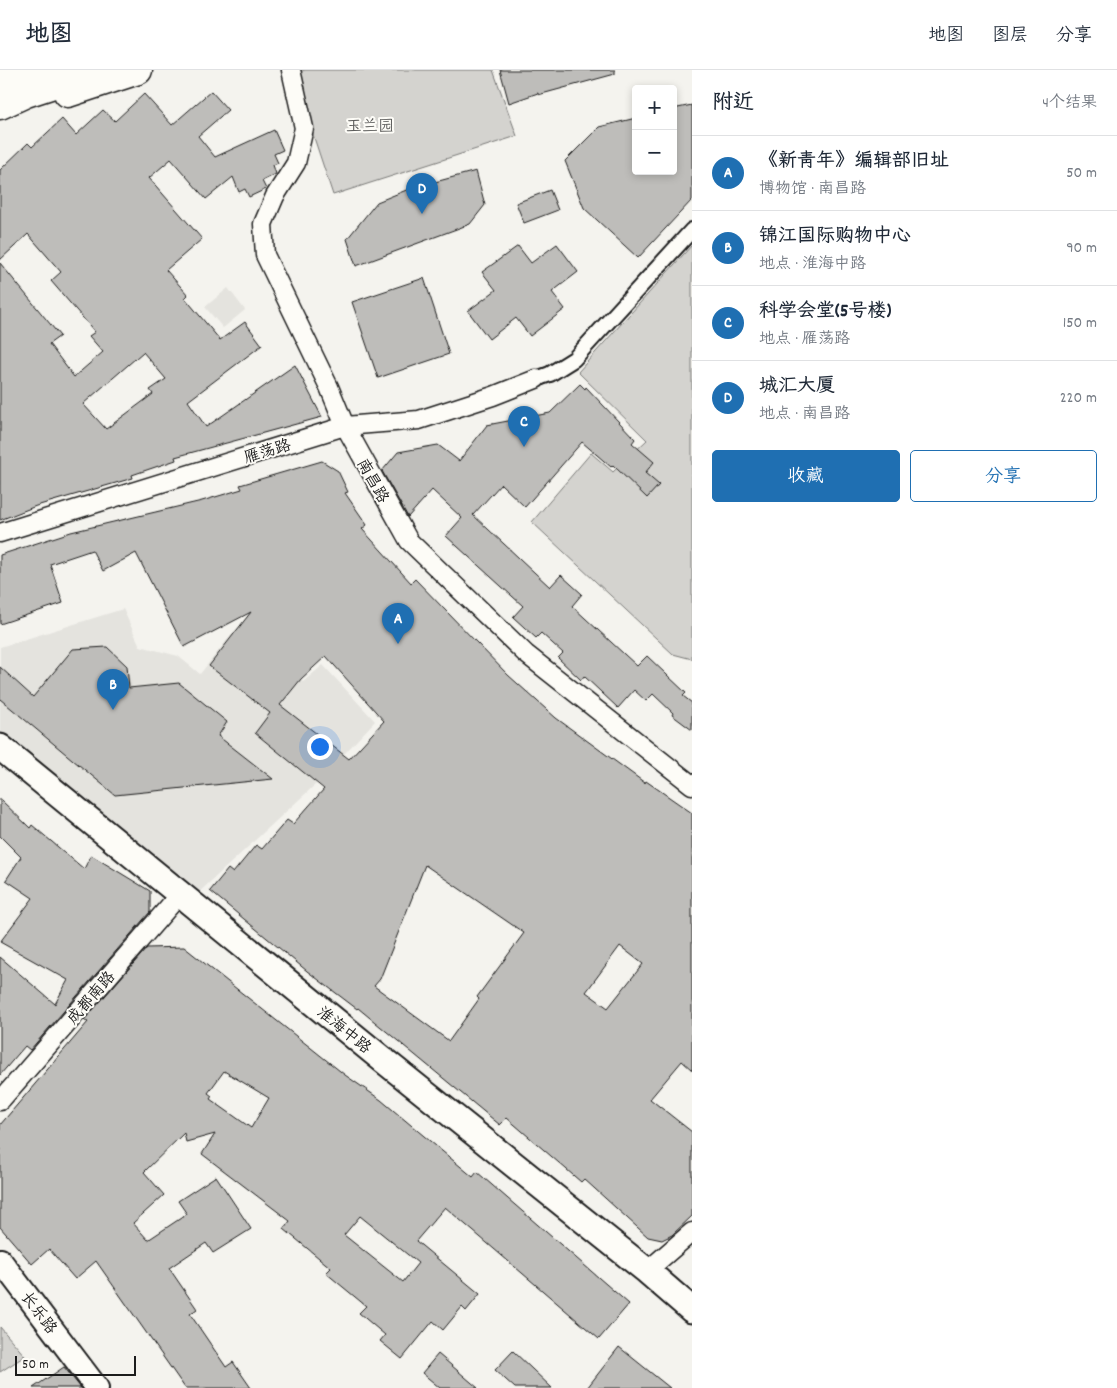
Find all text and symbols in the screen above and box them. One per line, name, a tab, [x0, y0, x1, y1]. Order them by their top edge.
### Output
text: 地图	[25, 19, 73, 53]
text: 地图	[928, 24, 964, 49]
text: 图层	[992, 24, 1028, 49]
text: 分享	[1056, 24, 1092, 49]
map controls	[632, 85, 677, 175]
button: +	[632, 85, 677, 130]
text: 附近	[712, 89, 754, 119]
text: 4个结果	[1042, 92, 1097, 115]
park label: 玉兰园	[346, 116, 394, 139]
button: −	[632, 130, 677, 175]
text: 《新青年》编辑部旧址	[759, 149, 949, 176]
text: A	[724, 162, 732, 185]
text: 50 m	[1066, 162, 1097, 185]
pin: D	[406, 173, 438, 214]
text: 博物馆 · 南昌路	[759, 178, 866, 201]
text: 锦江国际购物中心	[759, 224, 911, 251]
text: B	[724, 237, 732, 260]
text: 90 m	[1066, 237, 1097, 260]
text: 地点 · 淮海中路	[759, 253, 866, 276]
text: 科学会堂(5号楼)	[759, 299, 891, 326]
text: C	[724, 312, 732, 335]
text: 150 m	[1063, 312, 1097, 335]
text: 地点 · 雁荡路	[759, 328, 850, 351]
text: 城汇大厦	[759, 374, 835, 401]
text: D	[724, 387, 732, 410]
text: 220 m	[1060, 387, 1097, 410]
text: 地点 · 南昌路	[759, 403, 850, 426]
pin: C	[508, 406, 540, 447]
street label: 雁荡路	[241, 434, 294, 470]
button: 收藏	[712, 450, 900, 502]
button: 分享	[910, 450, 1097, 502]
street label: 南昌路	[350, 455, 394, 508]
pin: A	[382, 603, 414, 644]
pin: B	[97, 669, 129, 710]
your location	[307, 734, 333, 760]
street label: 成都南路	[62, 967, 122, 1030]
street label: 淮海中路	[311, 1002, 376, 1060]
street label: 长乐路	[14, 1287, 62, 1340]
scale bar	[15, 1353, 136, 1376]
text: 50 m	[22, 1355, 49, 1375]

